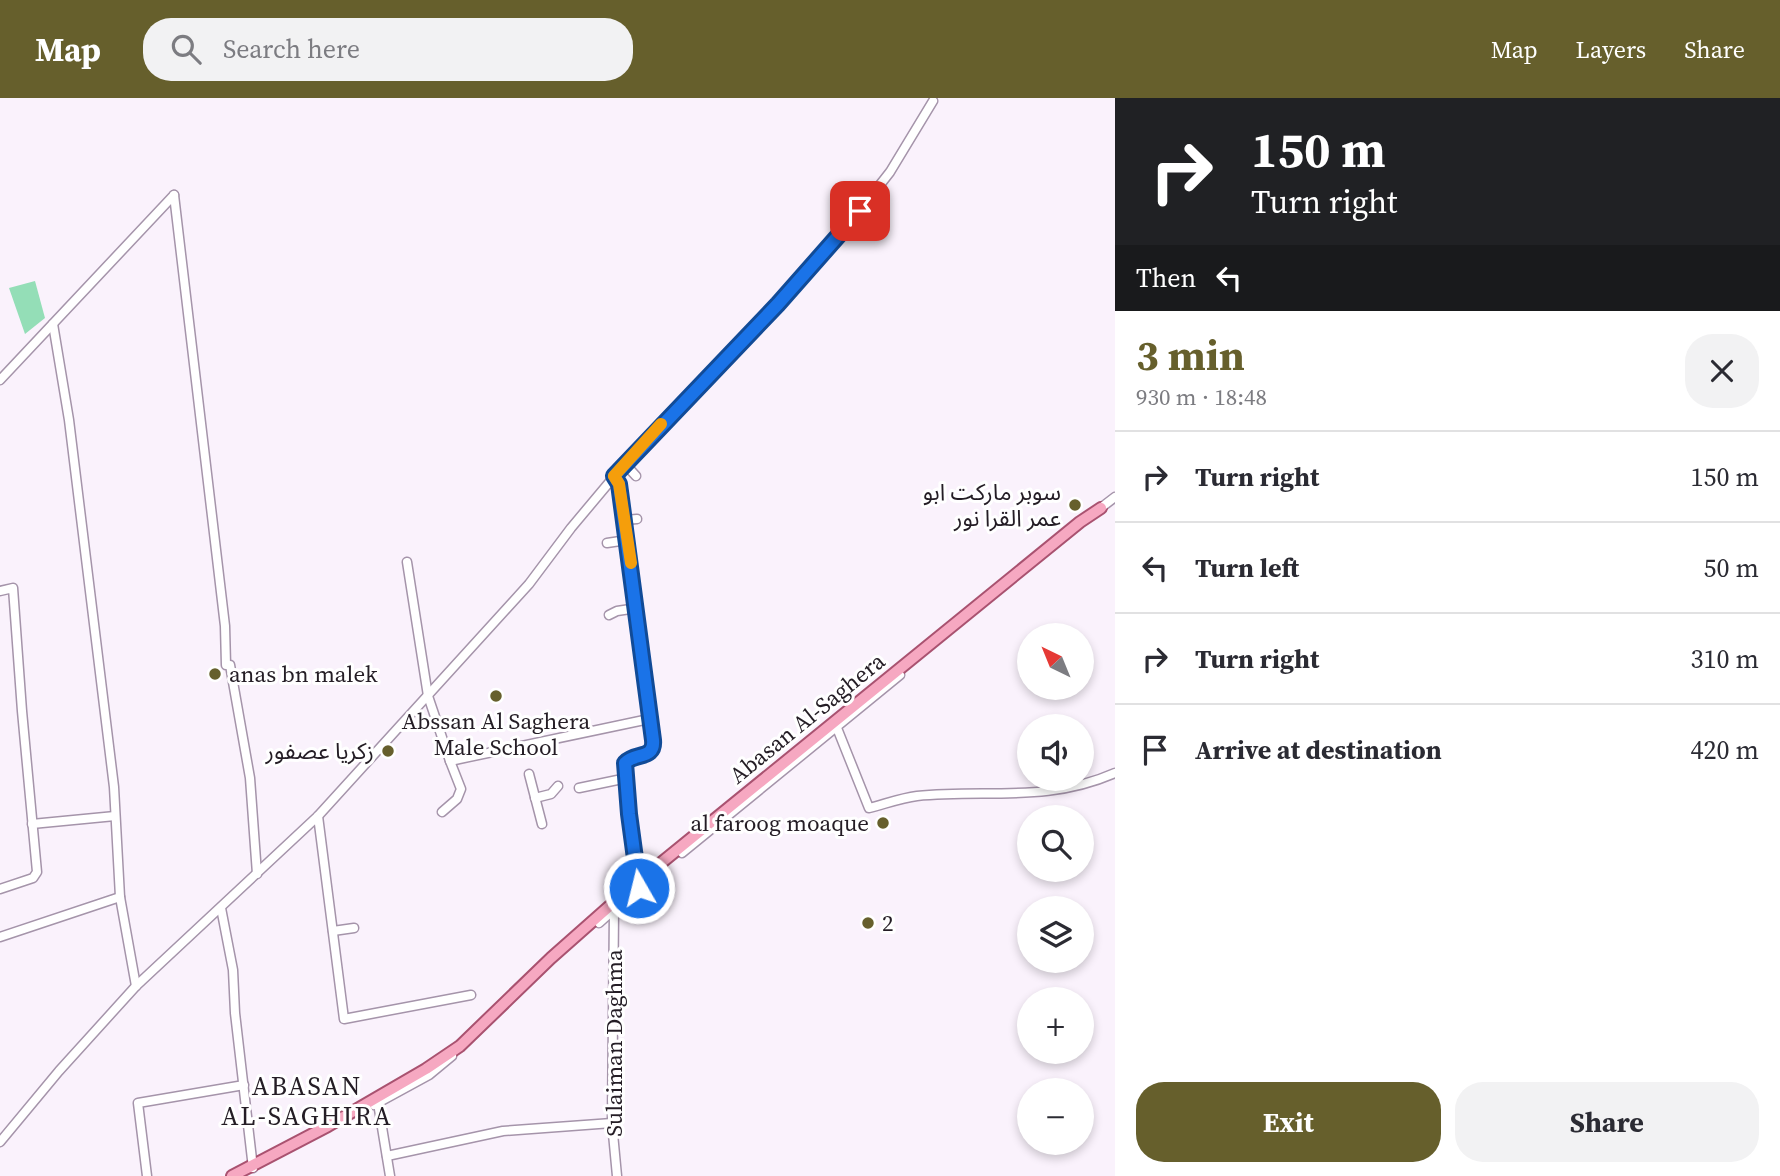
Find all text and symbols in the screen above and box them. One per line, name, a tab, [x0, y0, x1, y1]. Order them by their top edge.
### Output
search box	[143, 18, 633, 81]
text: Map	[35, 27, 101, 72]
icon: search	[167, 30, 205, 68]
text: Search here	[223, 31, 360, 67]
text: Map	[1491, 33, 1538, 66]
text: Layers	[1576, 33, 1646, 66]
text: Share	[1684, 33, 1745, 66]
text: 150 m	[1251, 116, 1386, 183]
icon: right	[1136, 126, 1227, 217]
text: Turn right	[1251, 180, 1397, 224]
pin	[830, 181, 890, 241]
icon: arrive	[841, 192, 879, 230]
icon: left	[1210, 259, 1248, 297]
text: Then	[1136, 260, 1196, 296]
text: 3 min	[1136, 326, 1245, 384]
button: close	[1685, 334, 1759, 408]
text: 930 m · 18:48	[1136, 381, 1267, 413]
icon: right	[1136, 458, 1174, 496]
text: Turn right	[1195, 459, 1319, 495]
text: 150 m	[1691, 459, 1759, 495]
place label: سوبر ماركت ابو عمر القرا نور	[923, 476, 1061, 534]
marker: سوبر ماركت ابو عمر القرا نور	[1067, 497, 1083, 513]
icon: left	[1136, 549, 1174, 587]
text: Turn left	[1195, 550, 1299, 586]
text: 50 m	[1704, 550, 1759, 586]
north arrow	[1017, 623, 1094, 700]
map controls	[1017, 623, 1094, 1155]
icon: right	[1136, 640, 1174, 678]
text: Turn right	[1195, 641, 1319, 677]
text: 310 m	[1691, 641, 1759, 677]
street label: Abasan Al-Saghera	[722, 645, 892, 791]
place label: anas bn malek	[229, 658, 378, 690]
marker: anas bn malek	[207, 666, 223, 682]
marker: Abssan Al Saghera Male School	[488, 688, 504, 704]
place label: Abssan Al Saghera Male School	[402, 705, 591, 763]
button: sound	[1017, 714, 1094, 791]
icon: arrive	[1136, 731, 1174, 769]
text: Arrive at destination	[1195, 732, 1442, 768]
text: 420 m	[1691, 732, 1759, 768]
place label: زكريا عصفور	[265, 735, 374, 767]
marker: زكريا عصفور	[380, 743, 396, 759]
button: search	[1017, 805, 1094, 882]
place label: al faroog moaque	[691, 807, 869, 839]
marker: al faroog moaque	[875, 815, 891, 831]
position arrow	[602, 851, 676, 925]
button: layers	[1017, 896, 1094, 973]
place label: 2	[882, 907, 894, 939]
marker: 2	[860, 915, 876, 931]
street label: Sulaiman Daghma	[598, 949, 630, 1137]
button: +	[1017, 987, 1094, 1064]
district label: ABASAN AL-SAGHIRA	[221, 1068, 393, 1134]
button: −	[1017, 1078, 1094, 1155]
button: Exit	[1136, 1082, 1441, 1162]
button: Share	[1455, 1082, 1759, 1162]

